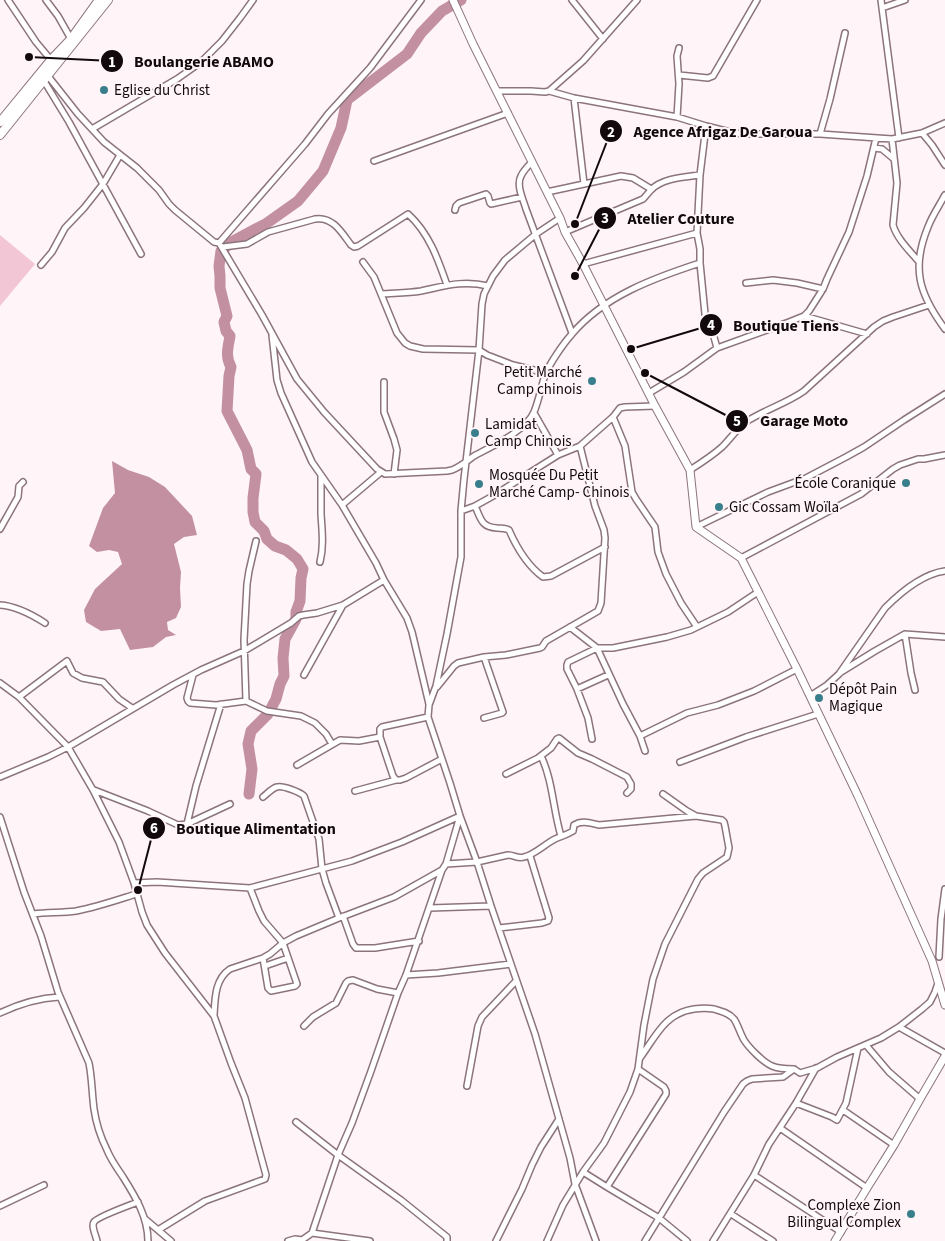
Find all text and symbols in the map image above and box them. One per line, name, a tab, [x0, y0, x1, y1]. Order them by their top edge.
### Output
callout: Boulangerie ABAMO	[99, 46, 284, 77]
text: Boulangerie ABAMO	[134, 51, 274, 73]
text: 1	[108, 52, 116, 73]
place label: Eglise du Christ	[114, 80, 210, 101]
marker: Eglise du Christ	[98, 84, 110, 96]
callout: Agence Afrigaz De Garoua	[599, 116, 823, 147]
text: Agence Afrigaz De Garoua	[633, 121, 812, 143]
text: 2	[607, 122, 615, 143]
callout: Atelier Couture	[592, 203, 744, 234]
text: 3	[601, 208, 609, 229]
text: Atelier Couture	[627, 208, 734, 230]
callout: Boutique Tiens	[698, 310, 849, 341]
text: 4	[707, 315, 715, 336]
text: Boutique Tiens	[733, 315, 839, 337]
place label: Petit Marché Camp chinois	[497, 362, 582, 400]
marker: Petit Marché Camp chinois	[586, 375, 598, 387]
callout: Garage Moto	[725, 405, 858, 436]
text: Garage Moto	[760, 410, 848, 432]
text: 5	[733, 411, 741, 432]
place label: Lamidat Camp Chinois	[485, 414, 572, 452]
marker: Lamidat Camp Chinois	[469, 427, 481, 439]
place label: Mosquée Du Petit Marché Camp- Chinois	[489, 465, 629, 503]
place label: École Coranique	[794, 473, 896, 494]
marker: École Coranique	[900, 477, 912, 489]
marker: Mosquée Du Petit Marché Camp- Chinois	[473, 478, 485, 490]
place label: Gic Cossam Woïla	[729, 497, 839, 518]
marker: Gic Cossam Woïla	[713, 501, 725, 513]
place label: Dépôt Pain Magique	[829, 679, 897, 717]
marker: Dépôt Pain Magique	[813, 692, 825, 704]
callout: Boutique Alimentation	[141, 813, 346, 844]
text: 6	[150, 818, 158, 839]
text: Boutique Alimentation	[176, 818, 336, 840]
place label: Complexe Zion Bilingual Complex	[787, 1195, 901, 1233]
marker: Complexe Zion Bilingual Complex	[905, 1208, 917, 1220]

